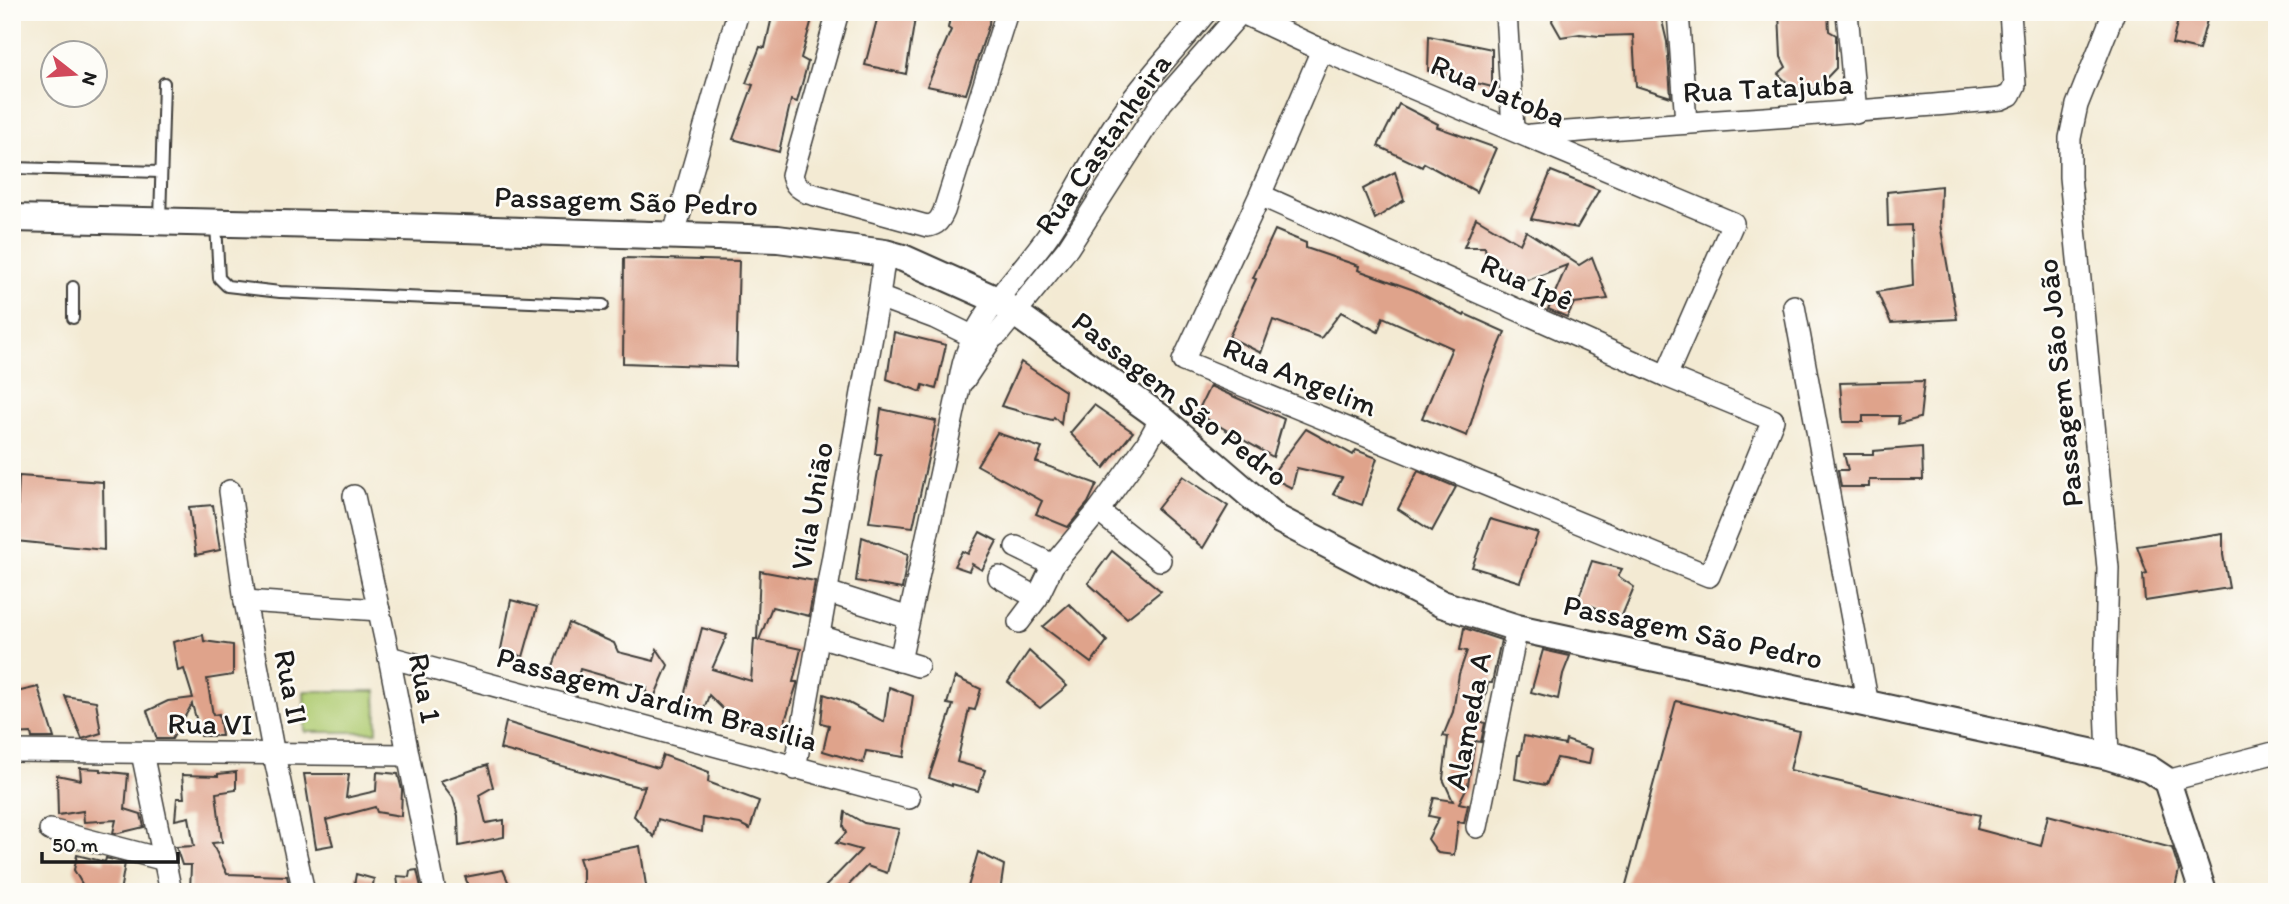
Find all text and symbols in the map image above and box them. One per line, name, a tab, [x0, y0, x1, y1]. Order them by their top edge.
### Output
north arrow	[38, 38, 108, 108]
street label: Rua Castanheira	[1026, 45, 1179, 242]
street label: Rua Jatoba	[1425, 46, 1571, 136]
street label: Rua Tatajuba	[1682, 65, 1855, 110]
text: N	[77, 69, 103, 88]
street label: Passagem São Pedro	[493, 177, 759, 224]
street label: Rua Ipê	[1475, 245, 1579, 318]
street label: Passagem São João	[2028, 257, 2091, 509]
street label: Passagem São Pedro	[1065, 303, 1296, 495]
street label: Rua Angelim	[1217, 329, 1383, 424]
street label: Vila União	[782, 439, 841, 573]
street label: Passagem São Pedro	[1560, 586, 1826, 677]
street label: Passagem Jardim Brasília	[493, 638, 822, 759]
street label: Rua II	[266, 646, 317, 727]
street label: Alameda A	[1436, 649, 1499, 793]
street label: Rua 1	[401, 650, 450, 726]
street label: Rua VI	[167, 704, 253, 743]
scale bar	[42, 820, 178, 864]
text: 50 m	[52, 832, 99, 857]

